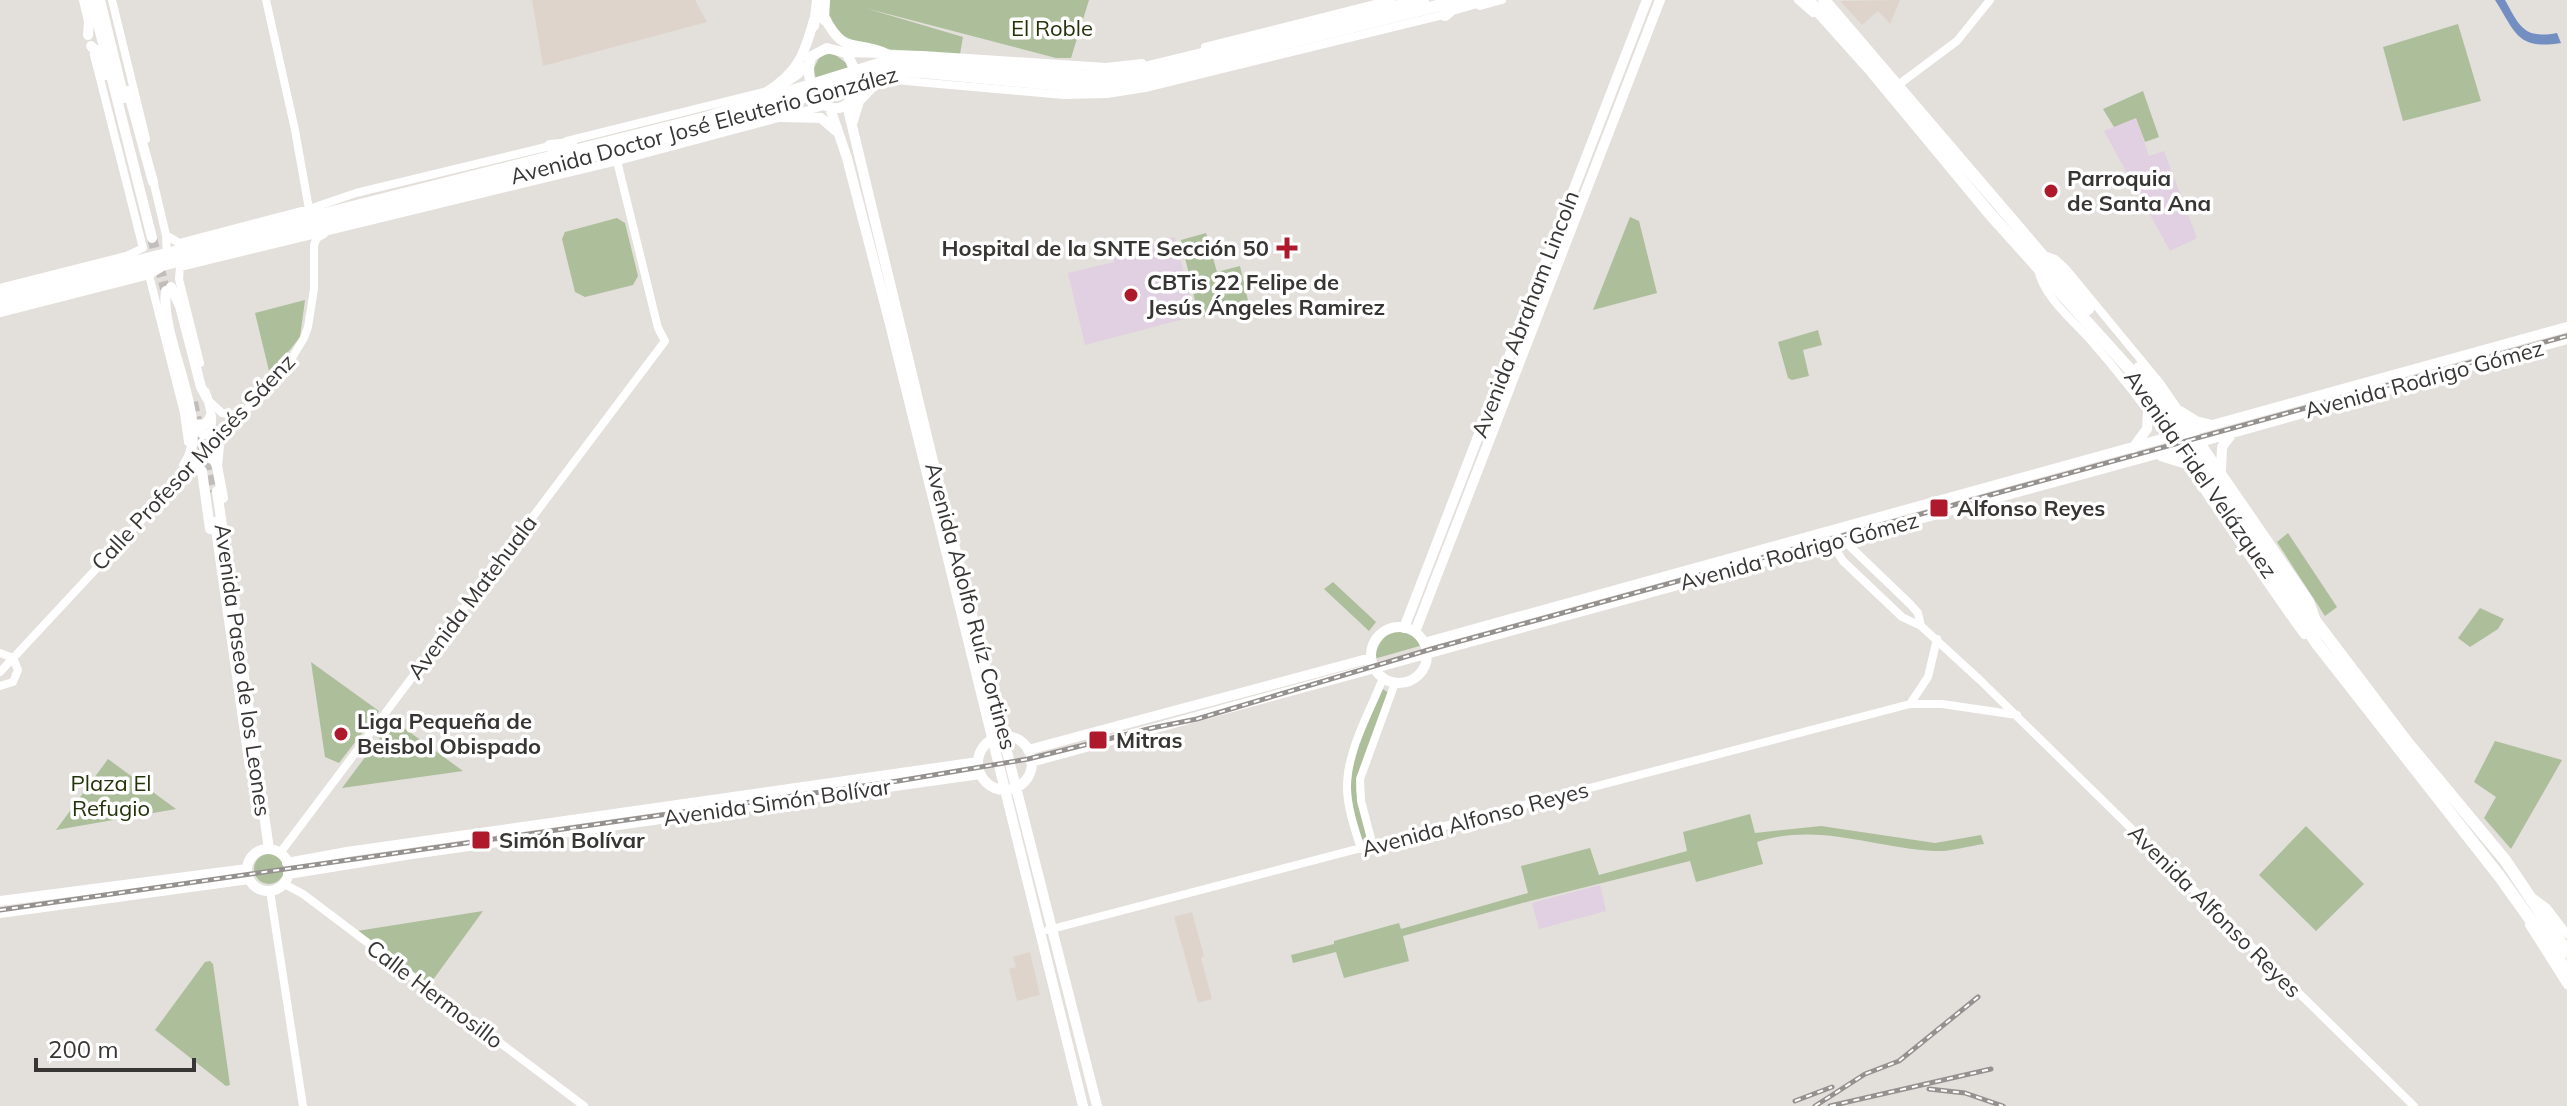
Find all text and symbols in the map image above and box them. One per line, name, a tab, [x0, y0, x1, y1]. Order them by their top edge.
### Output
park label: El Roble	[1011, 14, 1093, 42]
street label: Avenida Doctor José Eleuterio González	[507, 60, 901, 190]
place label: Parroquia de Santa Ana	[2067, 164, 2211, 217]
marker: Parroquia de Santa Ana	[2042, 182, 2060, 200]
street label: Avenida Abraham Lincoln	[1465, 186, 1585, 442]
place label: Hospital de la SNTE Sección 50	[941, 234, 1269, 262]
marker: Hospital de la SNTE Sección 50	[1276, 237, 1298, 259]
place label: CBTis 22 Felipe de Jesús Ángeles Ramirez	[1147, 268, 1385, 321]
marker: CBTis 22 Felipe de Jesús Ángeles Ramirez	[1122, 286, 1140, 304]
street label: Avenida Rodrigo Gómez	[2301, 334, 2547, 424]
street label: Calle Profesor Moisés Sáenz	[85, 348, 301, 576]
street label: Avenida Fidel Velázquez	[2118, 364, 2284, 584]
street label: Avenida Adolfo Ruíz Cortines	[919, 459, 1023, 753]
place label: Alfonso Reyes	[1957, 494, 2105, 522]
marker: Alfonso Reyes	[1928, 497, 1950, 519]
street label: Avenida Rodrigo Gómez	[1676, 506, 1922, 596]
street label: Avenida Matehuala	[401, 509, 543, 685]
street label: Avenida Paseo de los Leones	[209, 522, 277, 818]
place label: Liga Pequeña de Beisbol Obispado	[357, 707, 541, 760]
marker: Liga Pequeña de Beisbol Obispado	[332, 725, 350, 743]
place label: Mitras	[1116, 726, 1182, 754]
marker: Mitras	[1087, 729, 1109, 751]
park label: Plaza El Refugio	[70, 769, 152, 822]
street label: Avenida Simón Bolívar	[661, 772, 893, 832]
street label: Avenida Alfonso Reyes	[1358, 775, 1592, 863]
street label: Avenida Alfonso Reyes	[2122, 818, 2308, 1004]
place label: Simón Bolívar	[499, 826, 645, 854]
marker: Simón Bolívar	[470, 829, 492, 851]
street label: Calle Hermosillo	[361, 933, 509, 1055]
scale bar	[36, 1022, 194, 1072]
text: 200 m	[48, 1034, 119, 1064]

